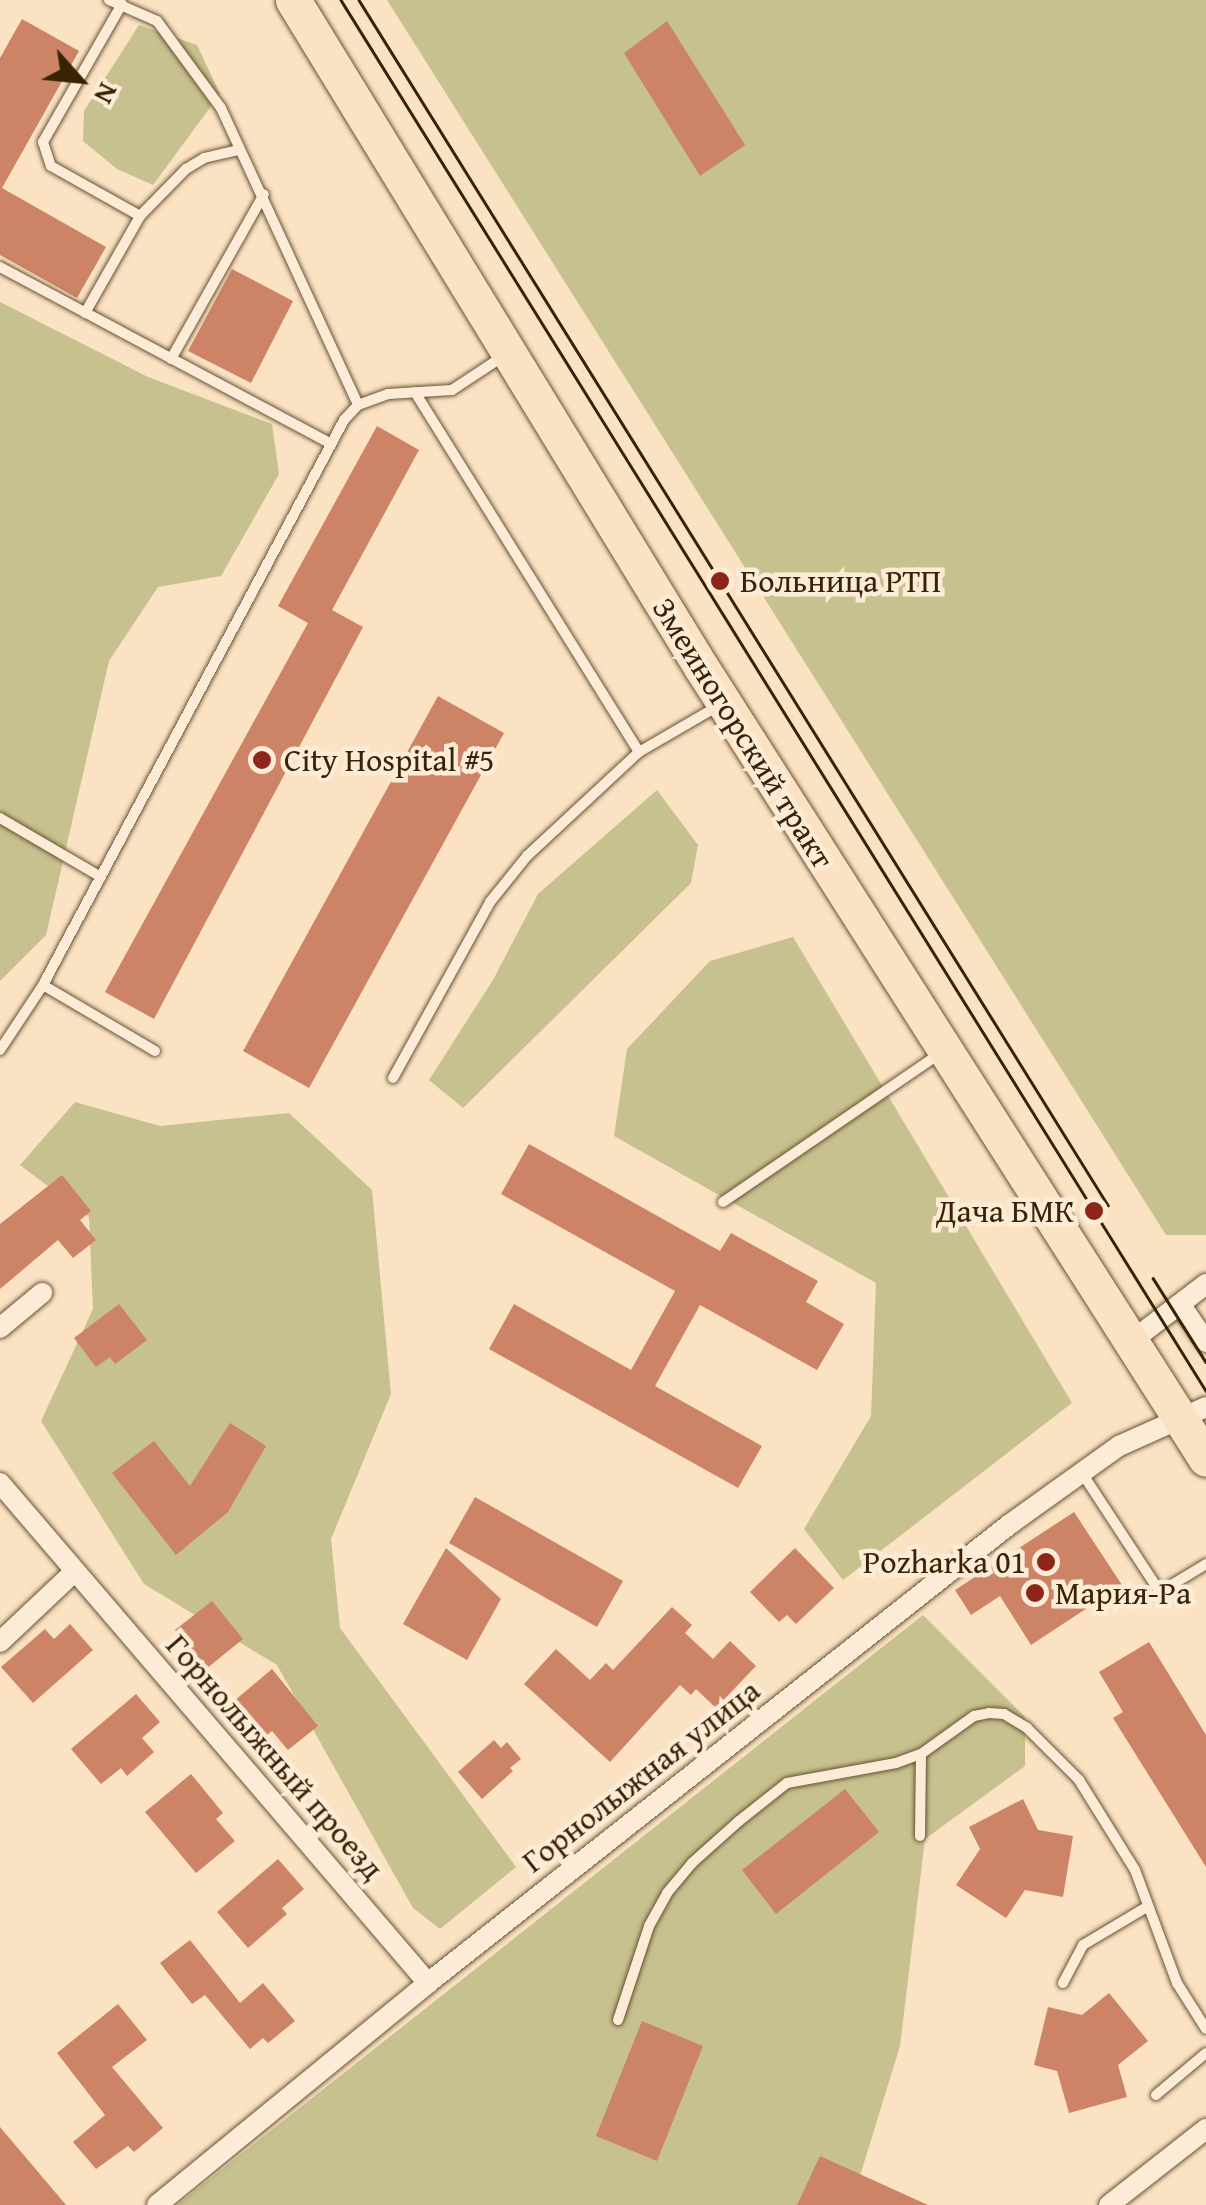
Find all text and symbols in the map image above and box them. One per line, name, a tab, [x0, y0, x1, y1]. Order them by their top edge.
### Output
north arrow	[30, 30, 130, 130]
text: N	[85, 76, 130, 111]
place label: Больница РТП	[740, 562, 941, 600]
marker: Больница РТП	[709, 570, 731, 592]
street label: Змеиногорский тракт	[644, 591, 842, 875]
place label: City Hospital #5	[284, 741, 494, 779]
marker: City Hospital #5	[249, 747, 275, 773]
place label: Дача БМК	[936, 1192, 1074, 1230]
marker: Дача БМК	[1083, 1200, 1105, 1222]
place label: Pozharka 01	[863, 1543, 1026, 1581]
marker: Pozharka 01	[1035, 1551, 1057, 1573]
place label: Мария-Ра	[1055, 1574, 1191, 1612]
marker: Мария-Ра	[1024, 1582, 1046, 1604]
street label: Горнолыжный проезд	[158, 1627, 392, 1887]
street label: Горнолыжная улица	[515, 1671, 767, 1881]

